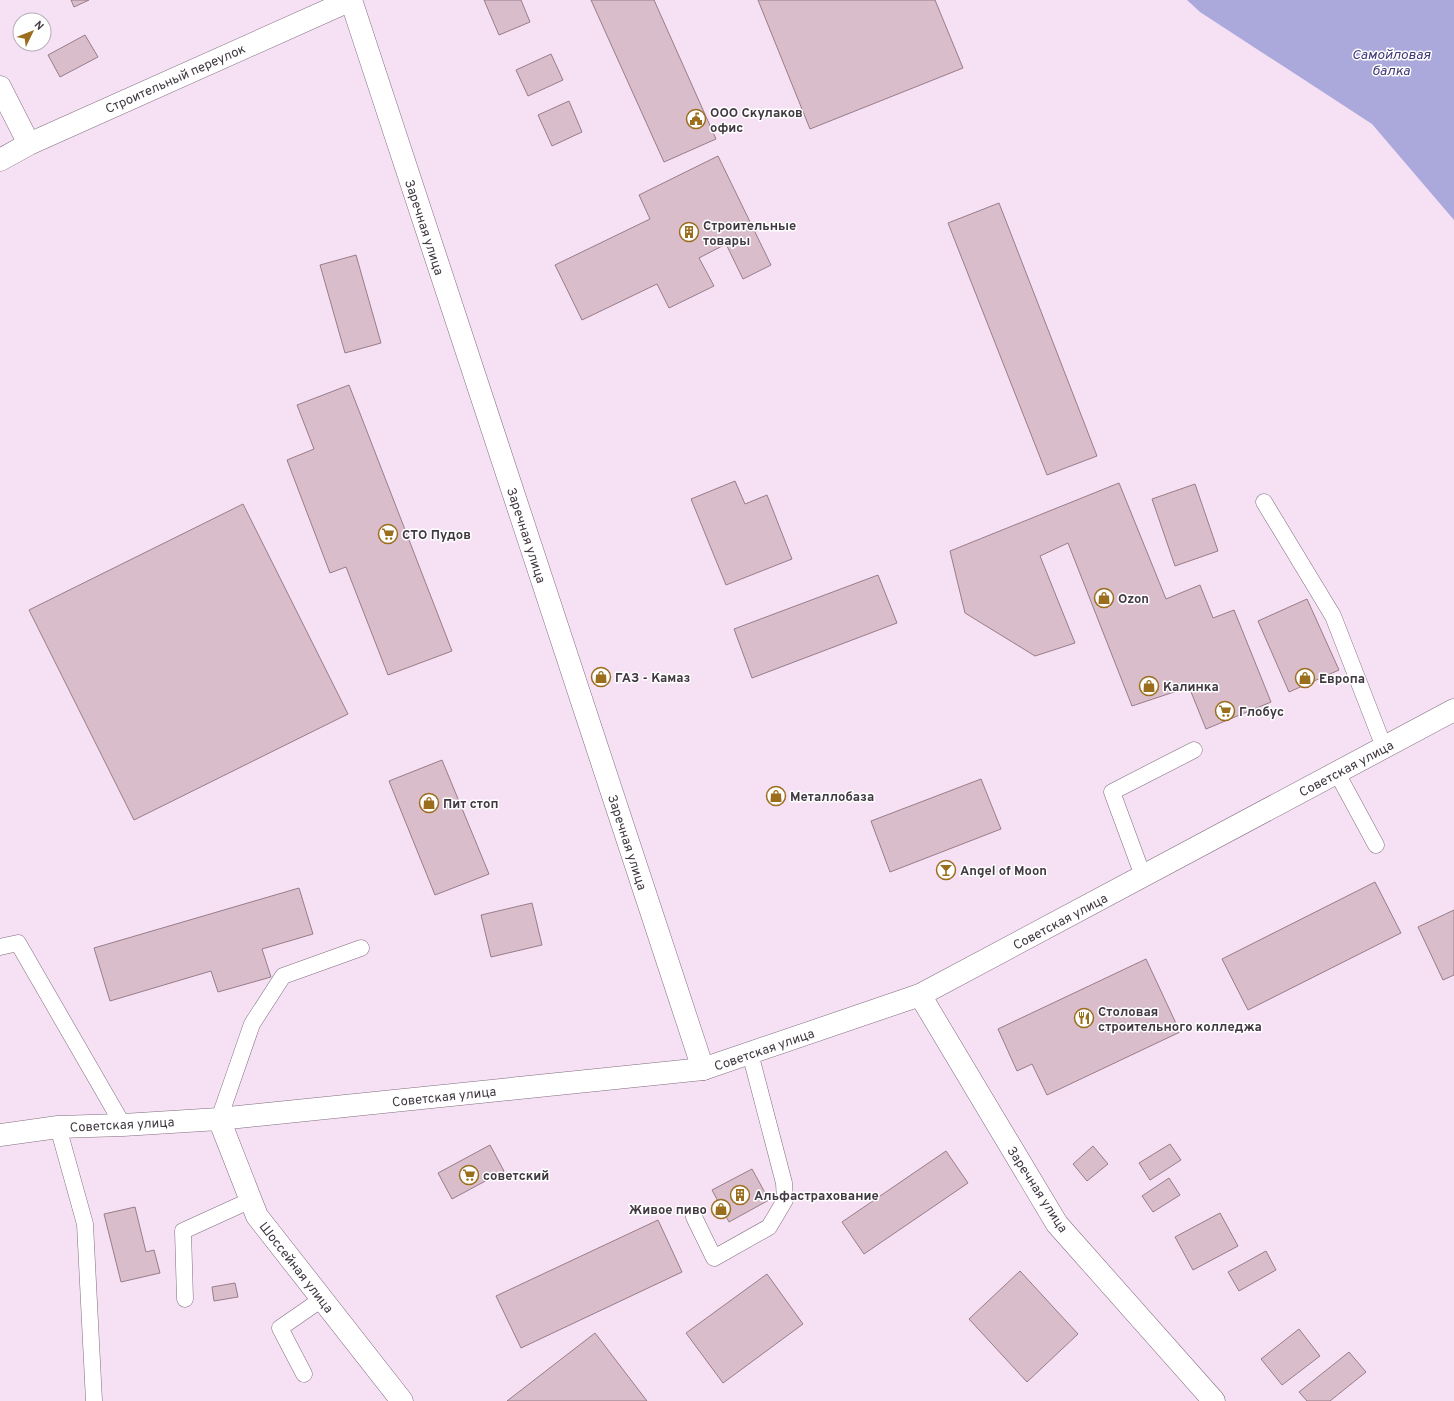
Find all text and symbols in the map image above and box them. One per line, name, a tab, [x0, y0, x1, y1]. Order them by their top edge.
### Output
north arrow	[12, 12, 52, 52]
text: N	[31, 18, 46, 34]
street label: Строительный переулок	[103, 42, 248, 118]
water label: Самойловая балка	[1352, 47, 1431, 80]
place label: ООО Скулаков офис	[710, 106, 803, 137]
public building icon: ООО Скулаков офис	[685, 108, 707, 130]
street label: Заречная улица	[400, 178, 446, 277]
place label: Строительные товары	[703, 219, 796, 250]
building icon: Строительные товары	[678, 221, 700, 243]
street label: Заречная улица	[502, 486, 548, 585]
supermarket icon: СТО Пудов	[377, 523, 399, 545]
place label: СТО Пудов	[402, 528, 471, 544]
shop icon: Ozon	[1093, 587, 1115, 609]
place label: Ozon	[1118, 592, 1149, 608]
shop icon: ГАЗ - Камаз	[590, 666, 612, 688]
shop icon: Европа	[1294, 667, 1316, 689]
place label: ГАЗ - Камаз	[615, 671, 691, 687]
place label: Европа	[1319, 672, 1365, 688]
shop icon: Калинка	[1138, 675, 1160, 697]
place label: Калинка	[1163, 680, 1219, 696]
supermarket icon: Глобус	[1214, 700, 1236, 722]
place label: Глобус	[1239, 705, 1284, 721]
street label: Советская улица	[1297, 738, 1397, 801]
shop icon: Металлобаза	[765, 785, 787, 807]
place label: Металлобаза	[790, 790, 874, 806]
shop icon: Пит стоп	[418, 792, 440, 814]
street label: Заречная улица	[603, 793, 649, 892]
place label: Пит стоп	[443, 797, 498, 813]
bar icon: Angel of Moon	[935, 859, 957, 881]
place label: Angel of Moon	[960, 864, 1047, 880]
street label: Советская улица	[1011, 891, 1111, 954]
place label: Столовая строительного колледжа	[1098, 1005, 1262, 1036]
restaurant icon: Столовая строительного колледжа	[1073, 1007, 1095, 1029]
street label: Советская улица	[713, 1026, 817, 1076]
street label: Советская улица	[391, 1085, 497, 1111]
street label: Советская улица	[69, 1115, 175, 1137]
street label: Заречная улица	[1002, 1144, 1070, 1236]
supermarket icon: советский	[458, 1164, 480, 1186]
place label: советский	[483, 1169, 549, 1185]
building icon: Альфастрахование	[729, 1184, 751, 1206]
place label: Альфастрахование	[754, 1189, 879, 1205]
shop icon: Живое пиво	[710, 1198, 732, 1220]
place label: Живое пиво	[629, 1203, 707, 1219]
street label: Шоссейная улица	[255, 1219, 336, 1317]

